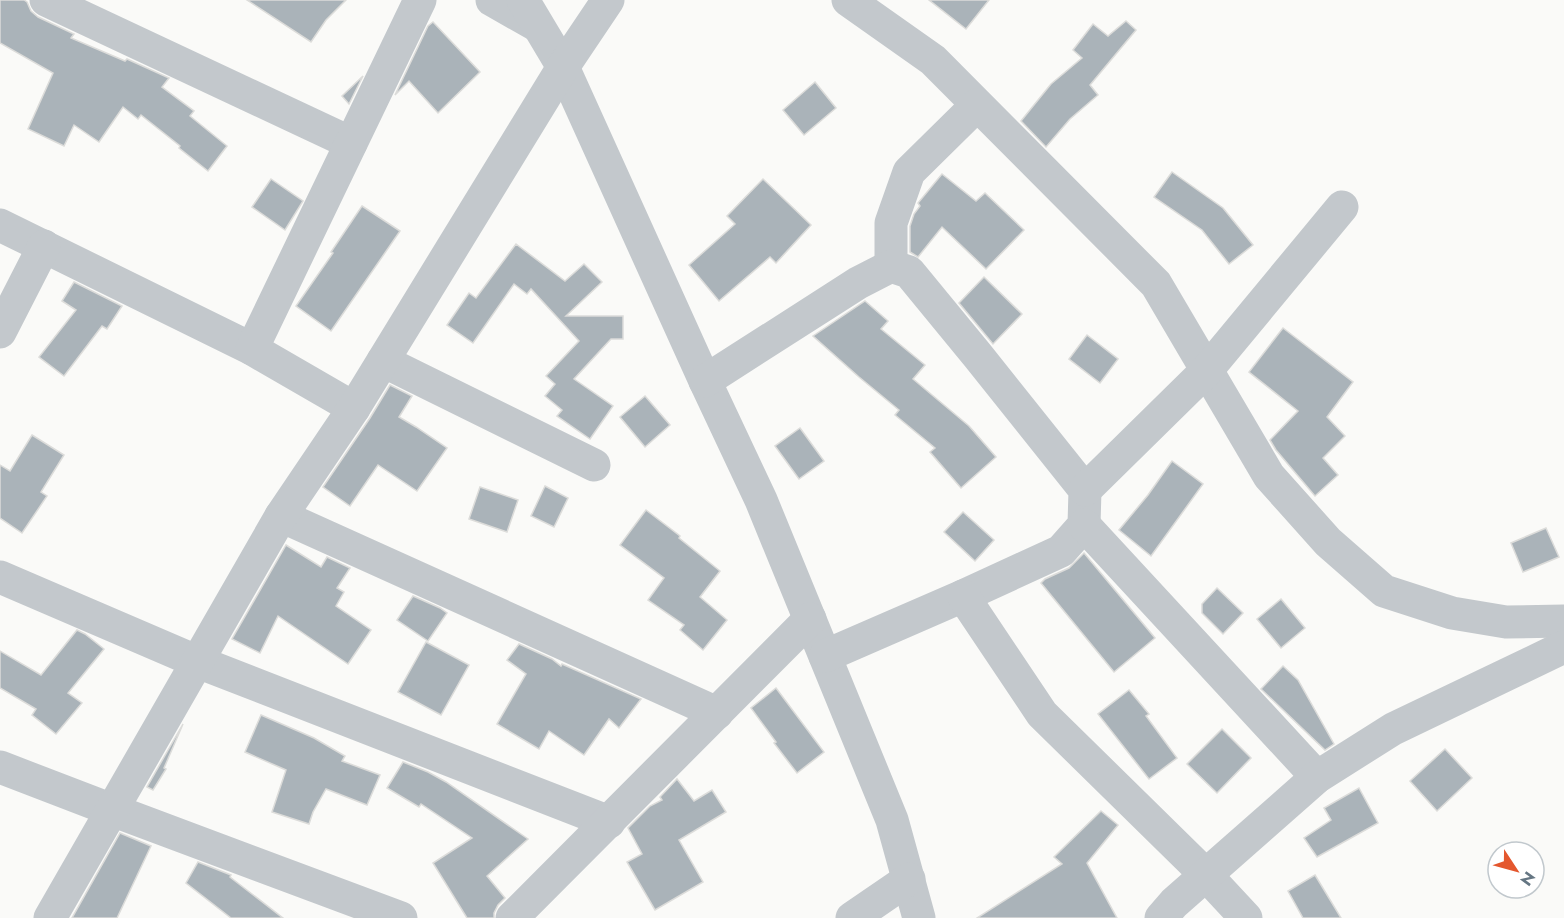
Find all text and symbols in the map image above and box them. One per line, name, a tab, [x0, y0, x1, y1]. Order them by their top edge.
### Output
north arrow	[1486, 840, 1546, 900]
text: N	[1515, 867, 1541, 890]

